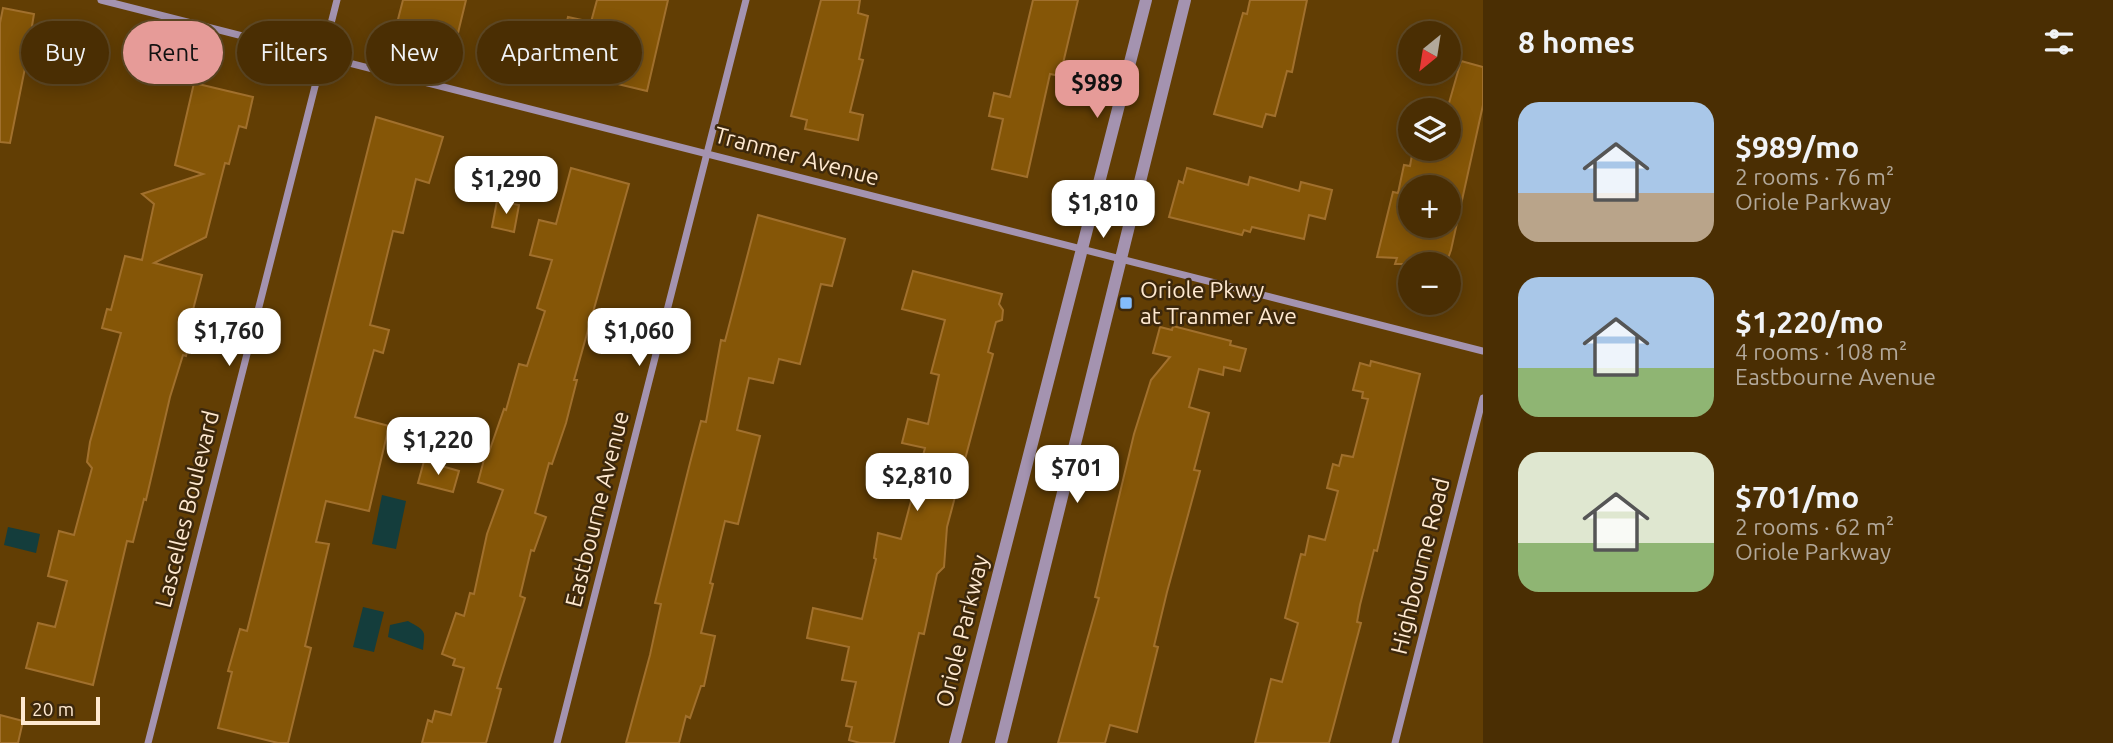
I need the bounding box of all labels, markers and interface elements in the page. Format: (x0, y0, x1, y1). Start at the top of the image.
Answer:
chip: Buy (21, 21, 109, 84)
chip: Rent (123, 21, 223, 84)
chip: Filters (237, 21, 352, 84)
chip: New (366, 21, 463, 84)
chip: Apartment (477, 21, 642, 84)
north arrow (1398, 21, 1461, 84)
map controls (1398, 21, 1461, 315)
icon: filters (2040, 23, 2078, 61)
text: 8 homes (1518, 25, 1635, 59)
pin: $989 (1056, 60, 1138, 120)
text: $989 (1071, 70, 1123, 95)
button: layers (1398, 98, 1461, 161)
street label: Tranmer Avenue (712, 121, 882, 190)
icon: home (1574, 130, 1658, 214)
text: $989/mo (1735, 130, 1859, 164)
pin: $1,290 (449, 156, 563, 216)
text: 2 rooms · 76 m² (1735, 164, 1894, 189)
text: $1,290 (471, 166, 541, 191)
button: + (1398, 175, 1461, 238)
pin: $1,810 (1046, 180, 1160, 240)
text: Oriole Parkway (1735, 189, 1891, 214)
text: $1,810 (1068, 190, 1138, 215)
button: − (1398, 252, 1461, 315)
place label: Oriole Pkwy at Tranmer Ave (1140, 277, 1297, 328)
marker: Oriole Pkwy at Tranmer Ave (1118, 295, 1134, 311)
icon: home (1574, 305, 1658, 389)
text: $1,220/mo (1735, 305, 1884, 339)
pin: $1,760 (172, 308, 286, 368)
pin: $1,060 (582, 308, 696, 368)
text: $1,760 (194, 318, 264, 343)
text: $1,060 (604, 318, 674, 343)
text: 4 rooms · 108 m² (1735, 339, 1907, 364)
text: Eastbourne Avenue (1735, 364, 1936, 389)
street label: Lascelles Boulevard (150, 408, 223, 610)
street label: Eastbourne Avenue (560, 408, 633, 609)
pin: $1,220 (381, 418, 495, 477)
text: $1,220 (403, 427, 473, 452)
pin: $701 (1036, 446, 1118, 505)
pin: $2,810 (860, 454, 974, 513)
text: $701 (1051, 455, 1103, 480)
text: $2,810 (882, 463, 952, 488)
street label: Highbourne Road (1386, 475, 1454, 657)
icon: home (1574, 480, 1658, 564)
text: $701/mo (1735, 480, 1859, 514)
text: 2 rooms · 62 m² (1735, 514, 1894, 539)
text: Oriole Parkway (1735, 539, 1891, 564)
street label: Oriole Parkway (931, 552, 993, 710)
scale bar (21, 694, 100, 726)
text: 20 m (32, 698, 74, 720)

